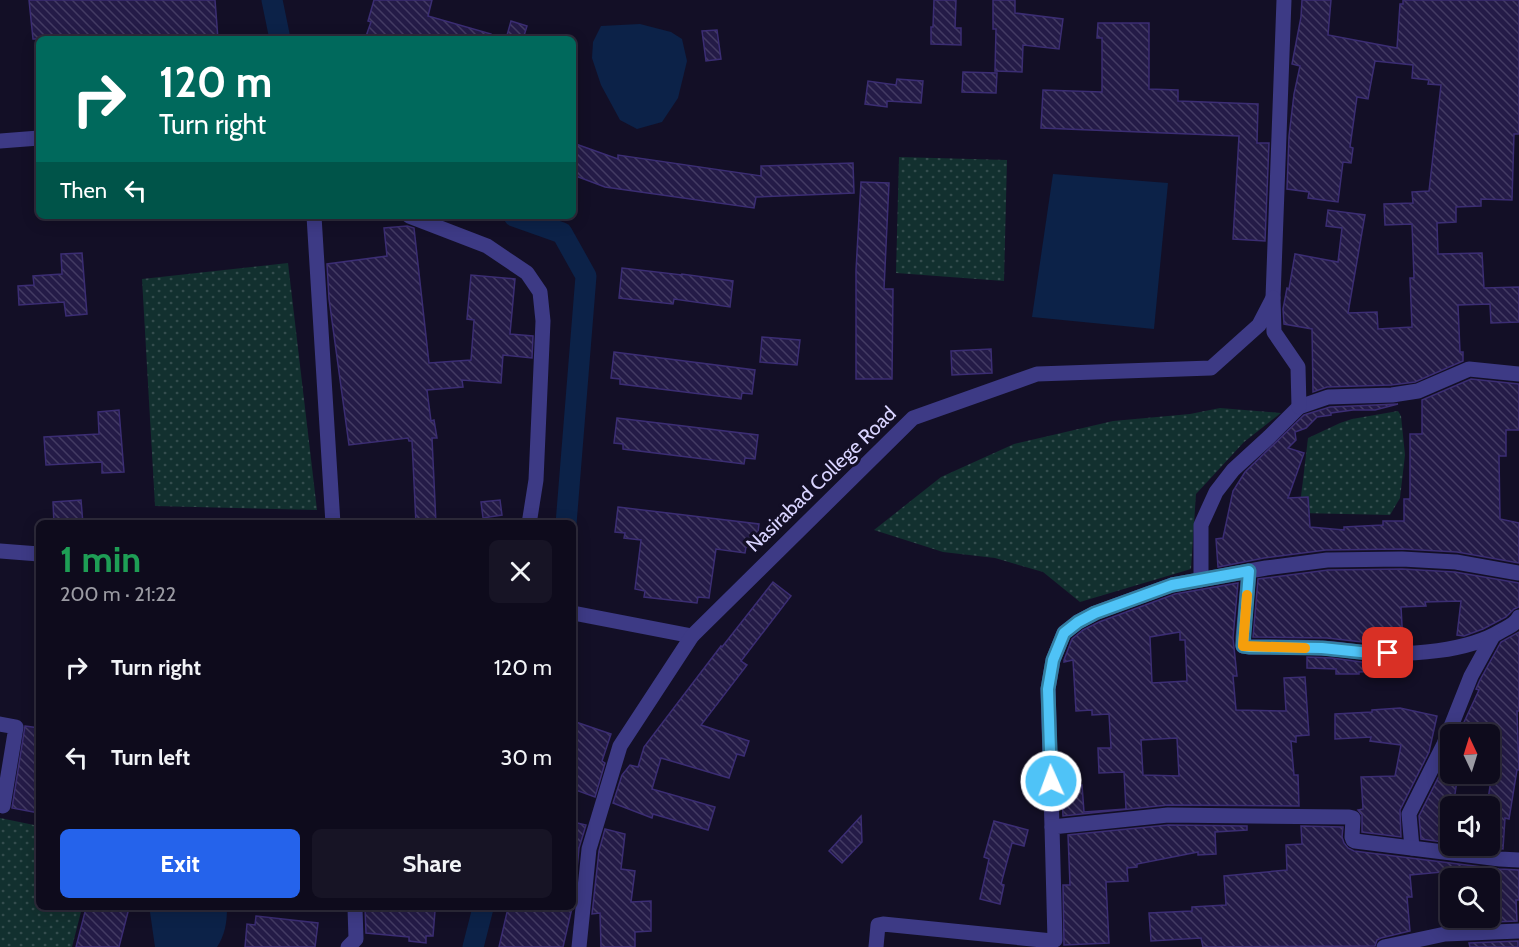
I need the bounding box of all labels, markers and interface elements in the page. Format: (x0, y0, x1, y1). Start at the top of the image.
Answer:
text: 120 m (159, 56, 272, 108)
icon: right (60, 60, 138, 138)
text: Turn right (159, 108, 266, 141)
icon: left (119, 174, 152, 207)
text: Then (60, 177, 107, 204)
street label: Nasirabad College Road (741, 401, 901, 557)
text: 1 min (60, 537, 141, 581)
button: close (489, 540, 552, 603)
text: 200 m · 21:22 (60, 582, 176, 606)
pin (1362, 627, 1413, 678)
icon: arrive (1371, 636, 1404, 669)
icon: right (60, 651, 93, 684)
text: Turn right (111, 654, 201, 681)
text: 120 m (494, 654, 552, 681)
north arrow (1440, 724, 1500, 784)
map controls (1440, 724, 1500, 928)
icon: left (60, 741, 93, 774)
text: Turn left (111, 744, 190, 771)
text: 30 m (500, 744, 552, 771)
position arrow (1019, 749, 1083, 813)
button: sound (1440, 796, 1500, 856)
button: Exit (60, 829, 300, 898)
button: Share (312, 829, 552, 898)
button: search (1440, 868, 1500, 928)

